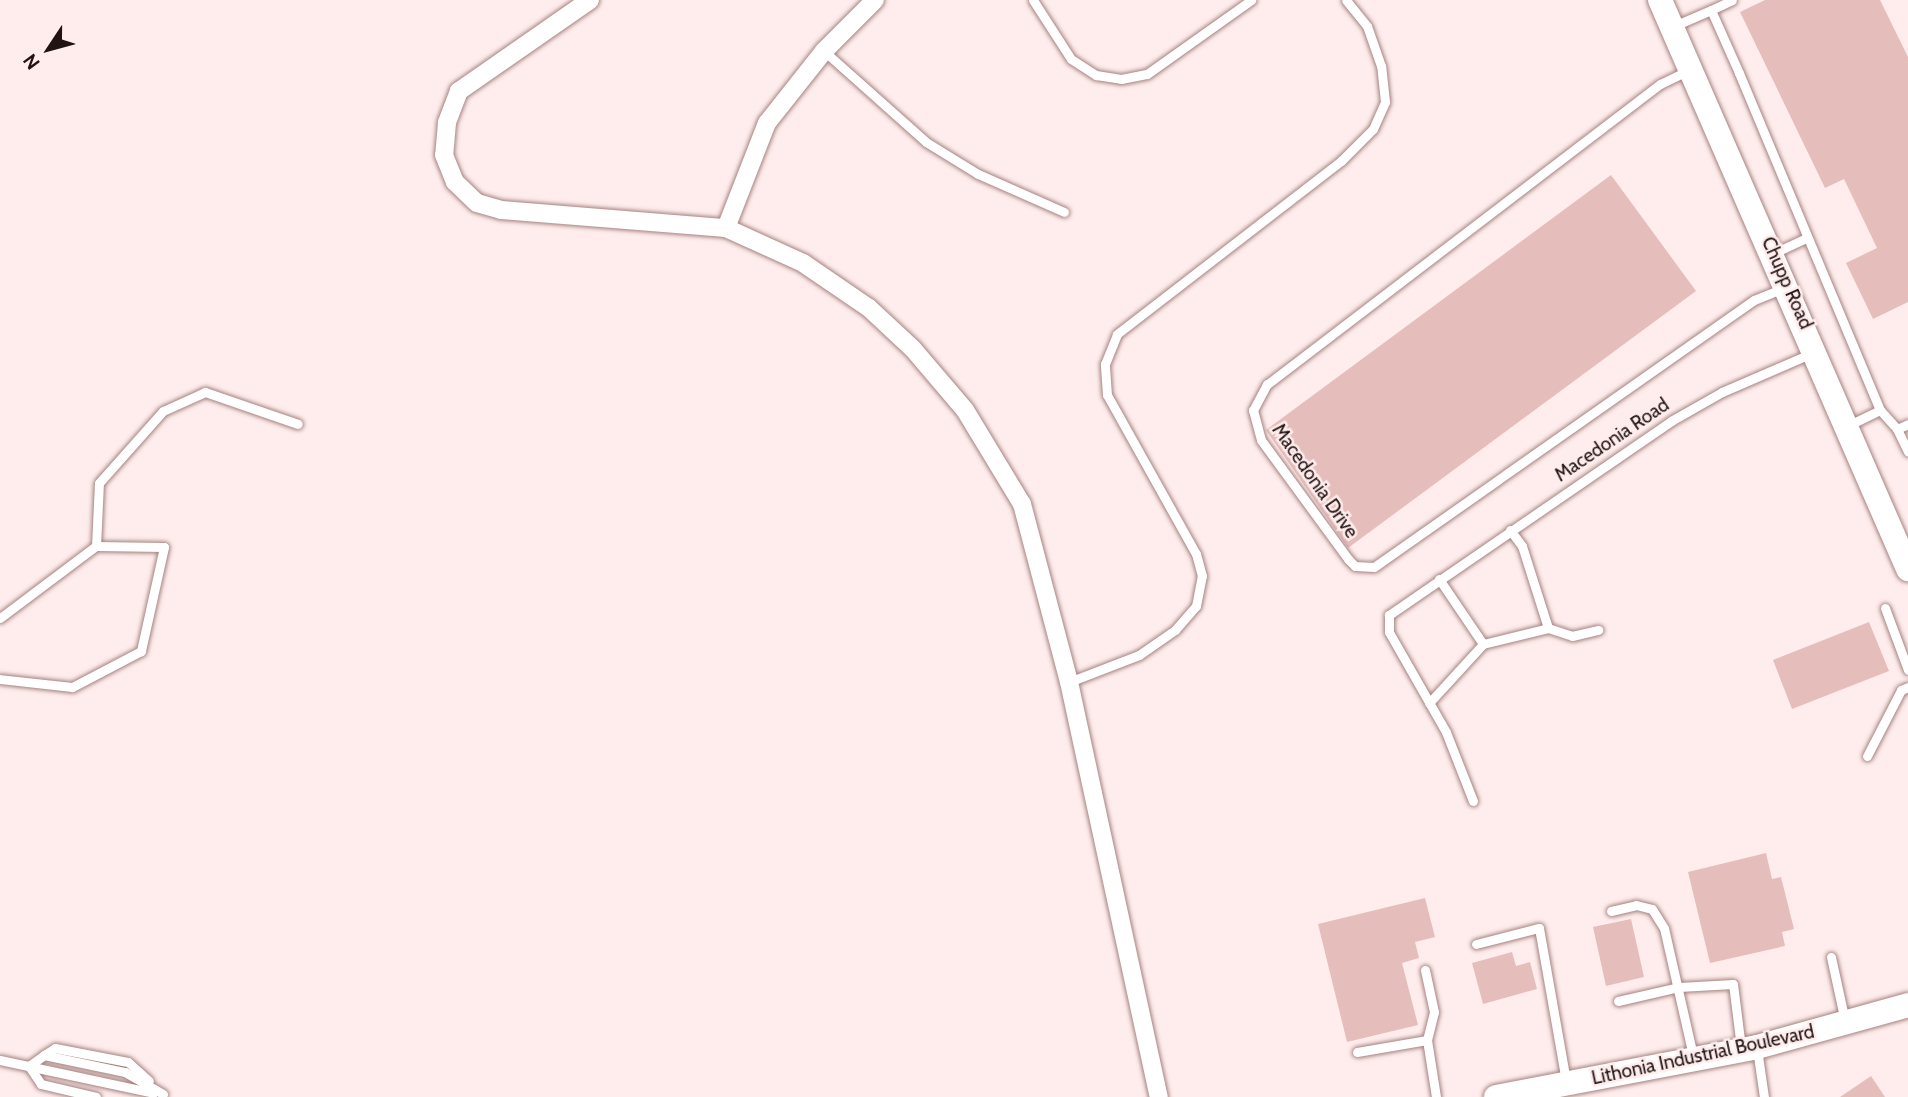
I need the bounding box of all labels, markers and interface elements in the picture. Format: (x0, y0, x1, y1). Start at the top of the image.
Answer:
north arrow (14, 14, 84, 84)
text: N (18, 49, 45, 74)
street label: Chupp Road (1757, 233, 1817, 333)
street label: Macedonia Road (1551, 393, 1673, 487)
street label: Macedonia Drive (1267, 419, 1363, 543)
street label: Lithonia Industrial Boulevard (1590, 1020, 1816, 1090)

